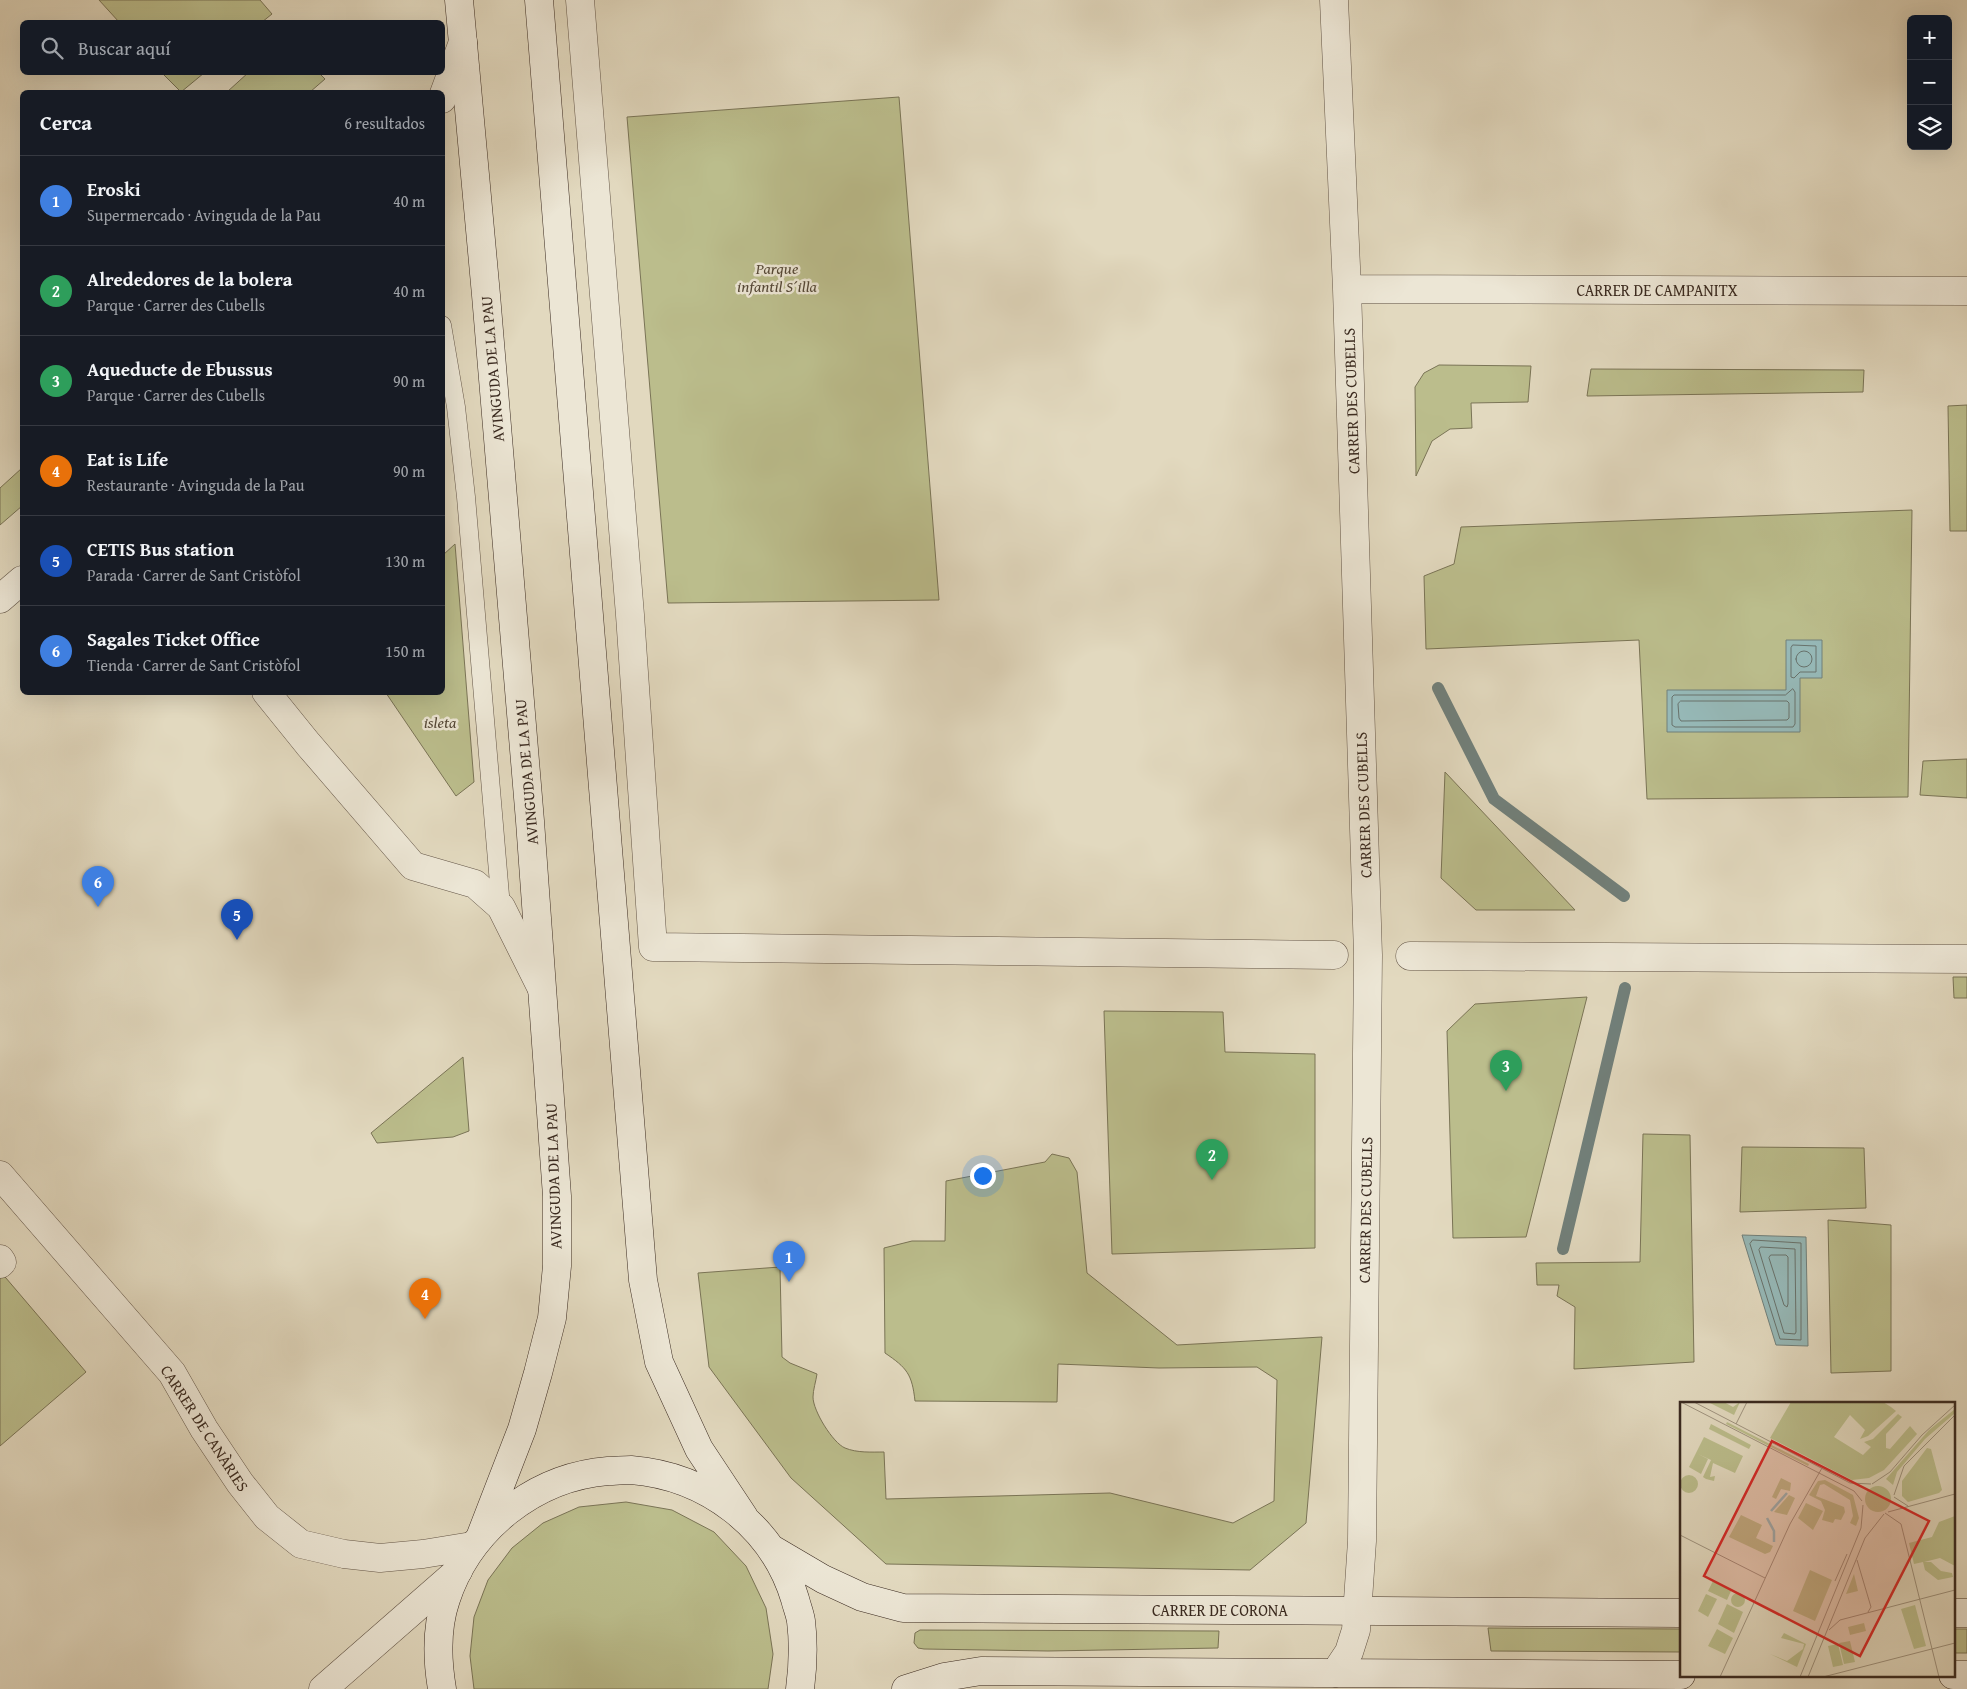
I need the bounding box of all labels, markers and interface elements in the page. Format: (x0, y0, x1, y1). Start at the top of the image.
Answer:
map controls (1907, 15, 1952, 150)
button: + (1907, 15, 1952, 60)
search box (20, 20, 445, 75)
icon: search (38, 34, 66, 62)
text: Buscar aquí (78, 34, 171, 62)
button: − (1907, 60, 1952, 105)
button: layers (1907, 105, 1952, 150)
text: Cerca (40, 107, 92, 138)
text: 6 resultados (344, 111, 425, 135)
text: Eroski (87, 175, 141, 203)
text: 1 (52, 189, 60, 213)
text: 40 m (393, 189, 425, 213)
text: Supermercado · Avinguda de la Pau (87, 203, 321, 227)
park label: Parque infantil S´illa (737, 256, 818, 298)
text: Alrededores de la bolera (87, 265, 292, 293)
street label: CARRER DE CAMPANITX (1576, 278, 1738, 302)
text: 2 (52, 279, 60, 303)
text: 40 m (393, 279, 425, 303)
text: Parque · Carrer des Cubells (87, 293, 265, 317)
street label: AVINGUDA DE LA PAU (474, 295, 510, 443)
street label: CARRER DES CUBELLS (1336, 327, 1366, 474)
text: Aqueducte de Ebussus (87, 355, 273, 383)
text: 3 (52, 369, 60, 393)
text: 90 m (393, 369, 425, 393)
text: Parque · Carrer des Cubells (87, 383, 265, 407)
text: Eat is Life (87, 445, 168, 473)
text: 4 (52, 459, 60, 483)
text: 90 m (393, 459, 425, 483)
text: Restaurante · Avinguda de la Pau (87, 473, 304, 497)
text: CETIS Bus station (87, 535, 234, 563)
text: 5 (52, 549, 60, 573)
text: 130 m (385, 549, 425, 573)
text: Parada · Carrer de Sant Cristòfol (87, 563, 301, 587)
text: Sagales Ticket Office (87, 625, 260, 653)
text: 6 (52, 639, 60, 663)
text: 150 m (385, 639, 425, 663)
text: Tienda · Carrer de Sant Cristòfol (87, 653, 300, 677)
street label: AVINGUDA DE LA PAU (508, 698, 544, 846)
park label: isleta (424, 710, 457, 734)
street label: CARRER DES CUBELLS (1348, 731, 1378, 878)
pin: 6 (82, 866, 114, 907)
pin: 5 (221, 899, 253, 940)
pin: 3 (1490, 1050, 1522, 1091)
street label: AVINGUDA DE LA PAU (538, 1102, 568, 1250)
street label: CARRER DES CUBELLS (1352, 1137, 1378, 1283)
pin: 2 (1196, 1139, 1228, 1180)
your location (970, 1163, 996, 1189)
pin: 1 (773, 1241, 805, 1282)
pin: 4 (409, 1278, 441, 1319)
street label: CARRER DE CANÀRIES (155, 1360, 255, 1496)
inset map (1680, 1402, 1954, 1676)
street label: CARRER DE CORONA (1152, 1598, 1288, 1622)

